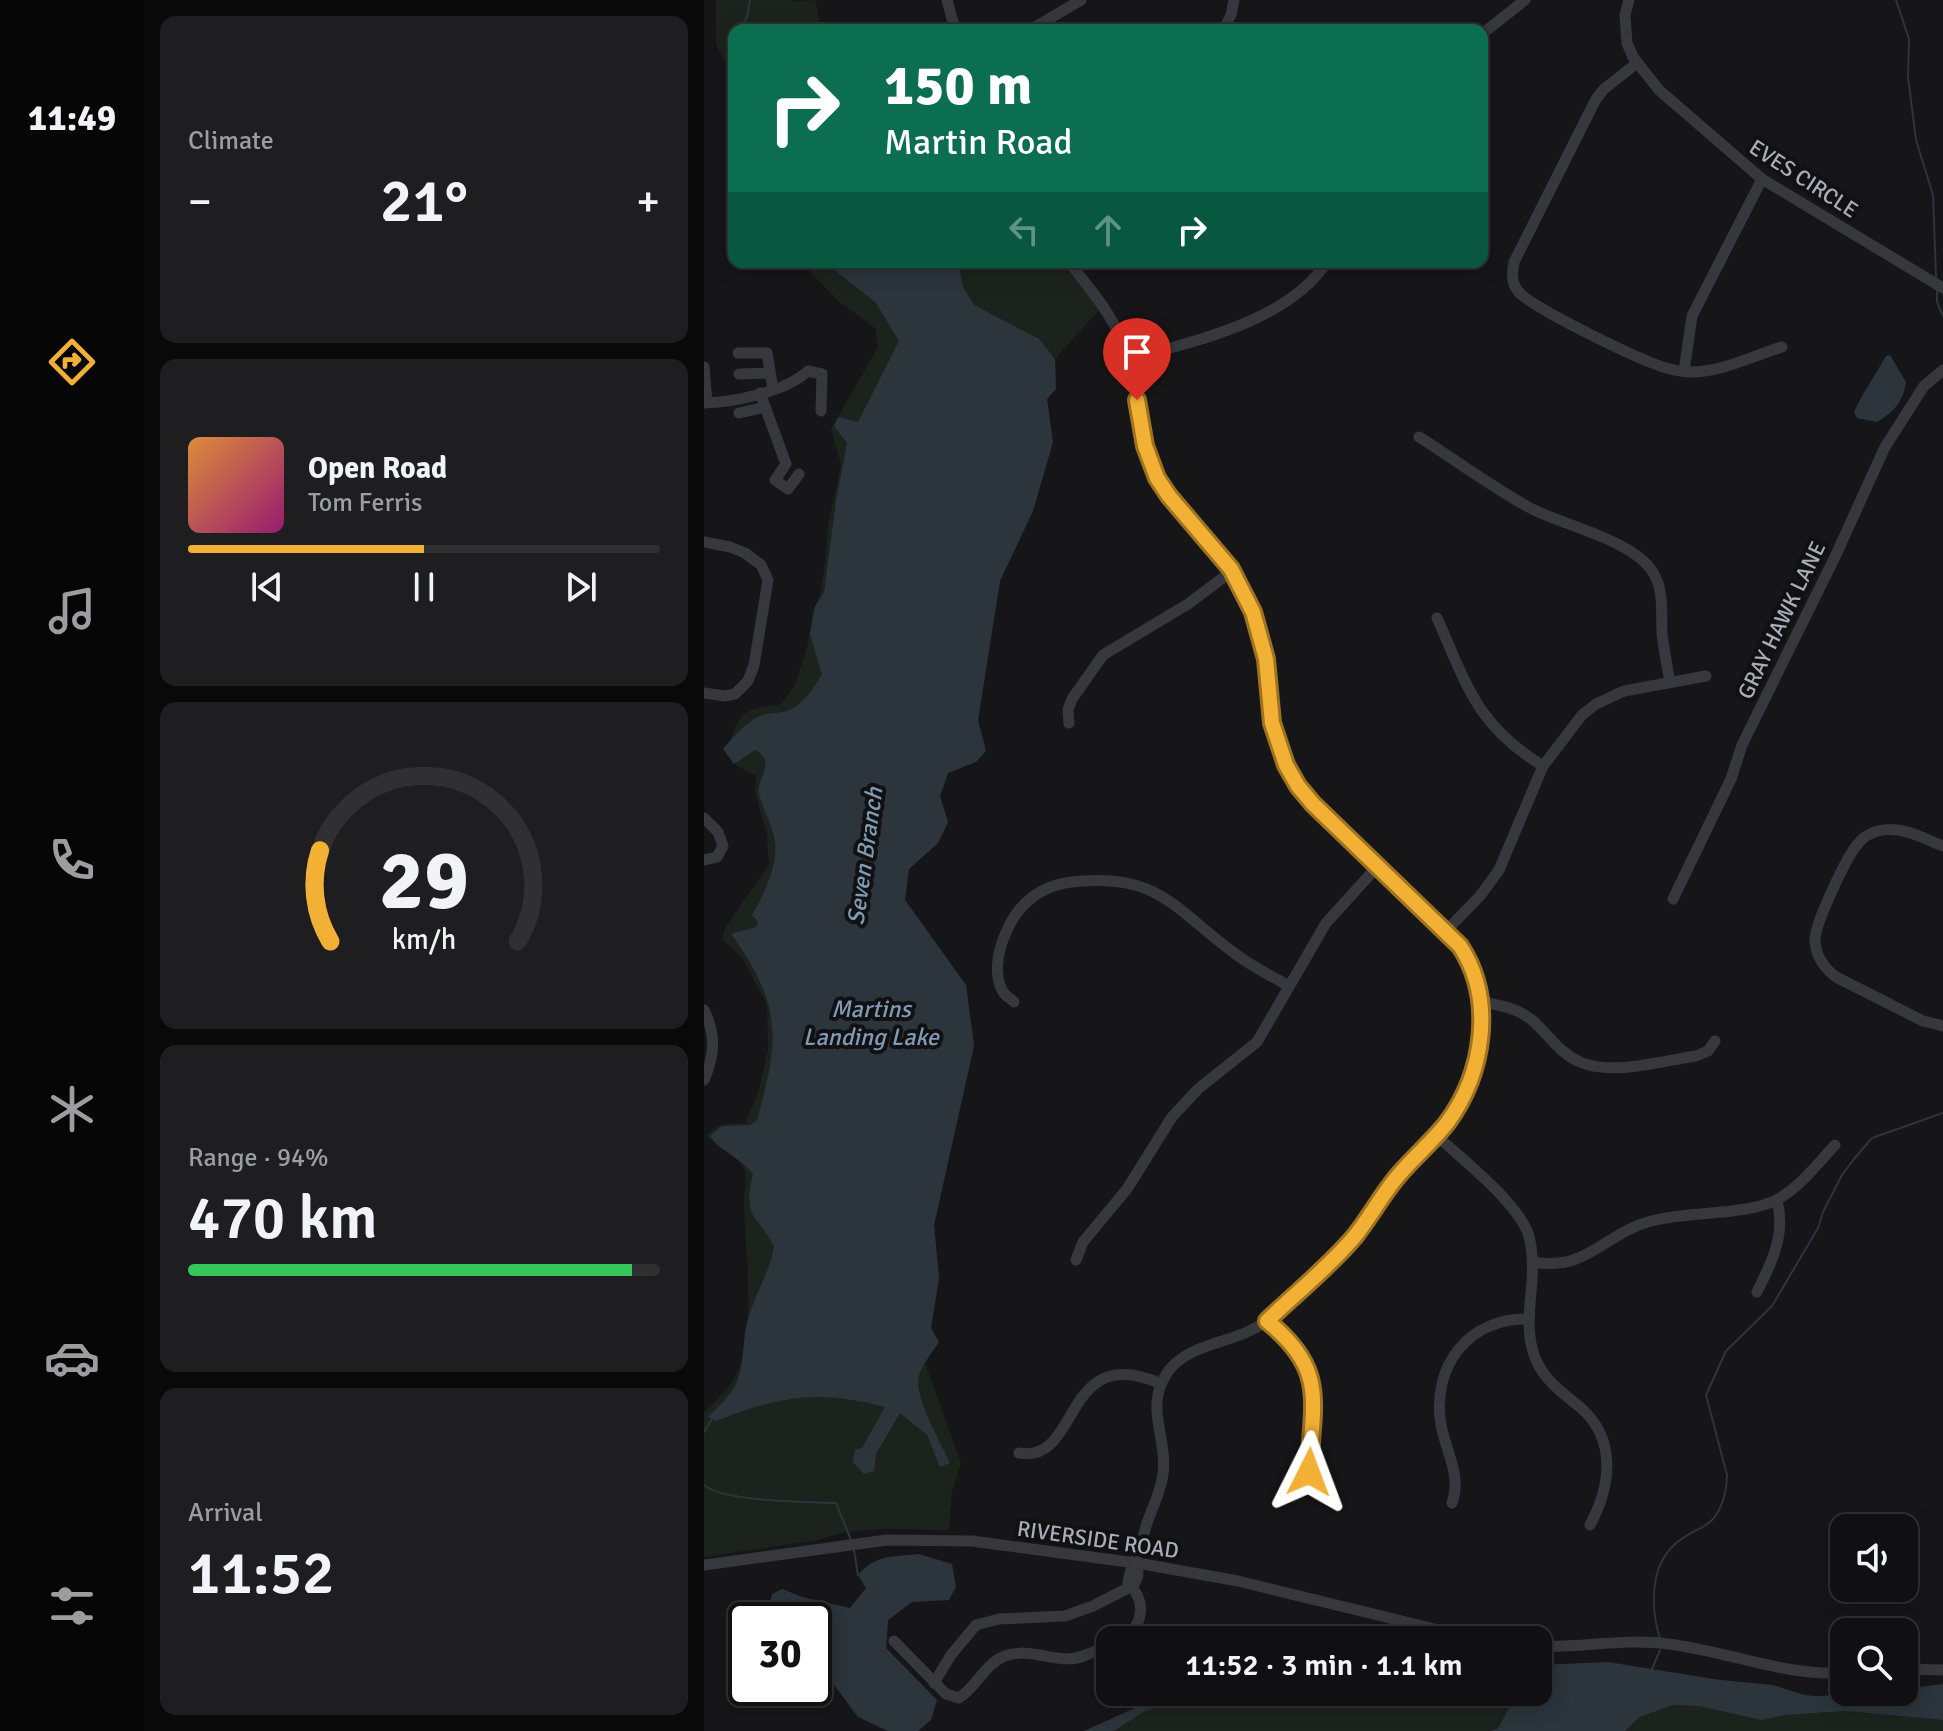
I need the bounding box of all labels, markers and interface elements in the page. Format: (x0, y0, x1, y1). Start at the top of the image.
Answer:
text: 150 m (884, 51, 1032, 120)
icon: right (752, 56, 856, 160)
text: 11:49 (28, 96, 116, 141)
text: Martin Road (884, 120, 1073, 165)
text: Climate (188, 125, 274, 157)
street label: EVES CIRCLE (1744, 133, 1863, 224)
text: 21° (380, 165, 468, 239)
text: − (188, 175, 212, 229)
text: + (636, 175, 660, 229)
icon: left (1002, 208, 1046, 252)
icon: ahead (1086, 208, 1130, 252)
icon: right (1170, 208, 1214, 252)
pin (1103, 318, 1171, 400)
icon: arrive (1115, 330, 1159, 374)
icon: directions (44, 334, 100, 390)
text: Open Road (308, 450, 447, 487)
text: Tom Ferris (308, 487, 422, 519)
street label: GRAY HAWK LANE (1732, 537, 1831, 703)
icon: previous (245, 565, 289, 609)
icon: pause (402, 565, 446, 609)
icon: next (559, 565, 603, 609)
icon: music (44, 583, 100, 639)
water label: Seven Branch (841, 784, 890, 927)
text: 29 (379, 829, 469, 931)
icon: phone (44, 832, 100, 888)
text: km/h (392, 922, 456, 957)
water label: Martins Landing Lake (803, 994, 940, 1052)
icon: climate (44, 1081, 100, 1137)
text: Range · 94% (188, 1142, 329, 1174)
text: 470 km (188, 1182, 377, 1256)
icon: car (44, 1330, 100, 1386)
position arrow (1267, 1430, 1351, 1514)
text: Arrival (188, 1497, 263, 1529)
map controls (1830, 1514, 1918, 1706)
button: sound (1830, 1514, 1918, 1602)
street label: RIVERSIDE ROAD (1015, 1515, 1181, 1564)
text: 11:52 (188, 1537, 335, 1611)
icon: filters (44, 1578, 100, 1634)
speed limit sign: 30 (728, 1602, 832, 1706)
button: search (1830, 1618, 1918, 1706)
text: 11:52 · 3 min · 1.1 km (1185, 1647, 1463, 1684)

